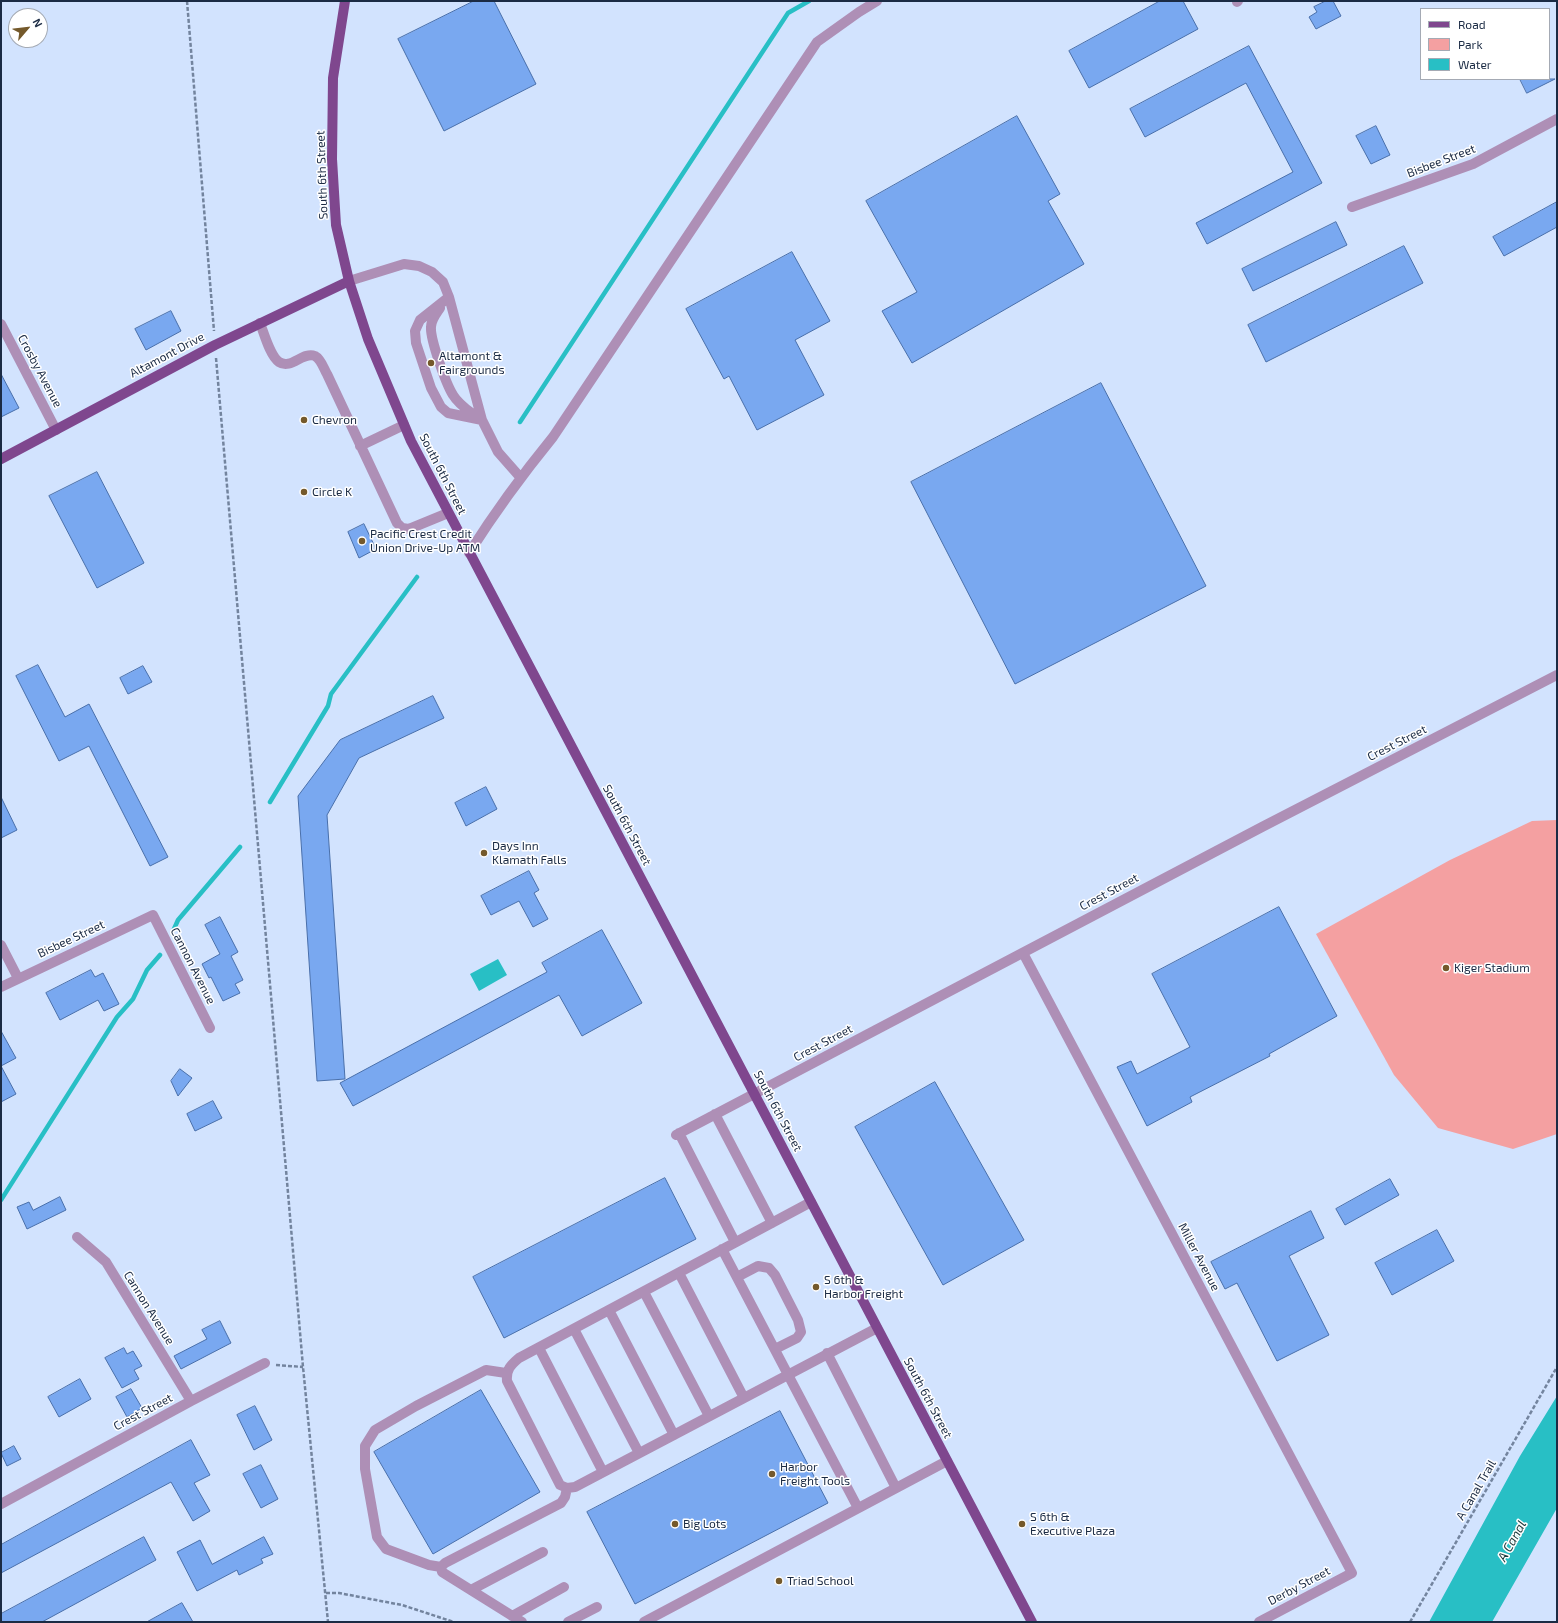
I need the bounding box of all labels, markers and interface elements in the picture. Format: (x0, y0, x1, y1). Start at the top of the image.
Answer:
north arrow (8, 8, 48, 48)
legend (1420, 8, 1550, 80)
text: N (31, 16, 46, 29)
text: Road (1458, 17, 1486, 31)
text: Park (1458, 37, 1483, 51)
text: Water (1458, 57, 1492, 71)
street label: South 6th Street (313, 130, 331, 220)
street label: Bisbee Street (1405, 141, 1477, 181)
street label: Altamont Drive (127, 329, 207, 381)
street label: Crosby Avenue (15, 332, 65, 410)
place label: Altamont & Fairgrounds (439, 349, 504, 377)
marker: Altamont & Fairgrounds (426, 358, 436, 368)
place label: Chevron (312, 413, 357, 427)
marker: Chevron (299, 415, 309, 425)
street label: South 6th Street (416, 431, 470, 517)
place label: Circle K (312, 485, 352, 499)
marker: Circle K (299, 487, 309, 497)
place label: Pacific Crest Credit Union Drive-Up ATM (370, 527, 480, 555)
marker: Pacific Crest Credit Union Drive-Up ATM (357, 536, 367, 546)
street label: Crest Street (1365, 722, 1429, 764)
street label: South 6th Street (600, 782, 654, 868)
place label: Days Inn Klamath Falls (492, 839, 567, 867)
marker: Days Inn Klamath Falls (479, 848, 489, 858)
street label: Crest Street (1077, 870, 1141, 914)
street label: Bisbee Street (35, 917, 107, 961)
street label: Cannon Avenue (168, 925, 218, 1007)
place label: Kiger Stadium (1454, 961, 1530, 975)
marker: Kiger Stadium (1441, 963, 1451, 973)
street label: Crest Street (791, 1021, 855, 1065)
street label: South 6th Street (751, 1068, 805, 1154)
street label: Miller Avenue (1175, 1221, 1223, 1293)
street label: Cannon Avenue (121, 1269, 177, 1347)
place label: S 6th & Harbor Freight (824, 1273, 903, 1301)
marker: S 6th & Harbor Freight (811, 1282, 821, 1292)
street label: South 6th Street (901, 1355, 955, 1441)
street label: Crest Street (111, 1390, 175, 1434)
street label: A Canal Trail (1453, 1457, 1499, 1523)
place label: Harbor Freight Tools (780, 1460, 850, 1488)
marker: Harbor Freight Tools (767, 1469, 777, 1479)
place label: S 6th & Executive Plaza (1030, 1510, 1115, 1538)
place label: Big Lots (683, 1517, 726, 1531)
water label: A Canal (1494, 1518, 1530, 1564)
marker: Big Lots (670, 1519, 680, 1529)
marker: S 6th & Executive Plaza (1017, 1519, 1027, 1529)
street label: Derby Street (1265, 1564, 1333, 1608)
place label: Triad School (787, 1574, 854, 1588)
marker: Triad School (774, 1576, 784, 1586)

